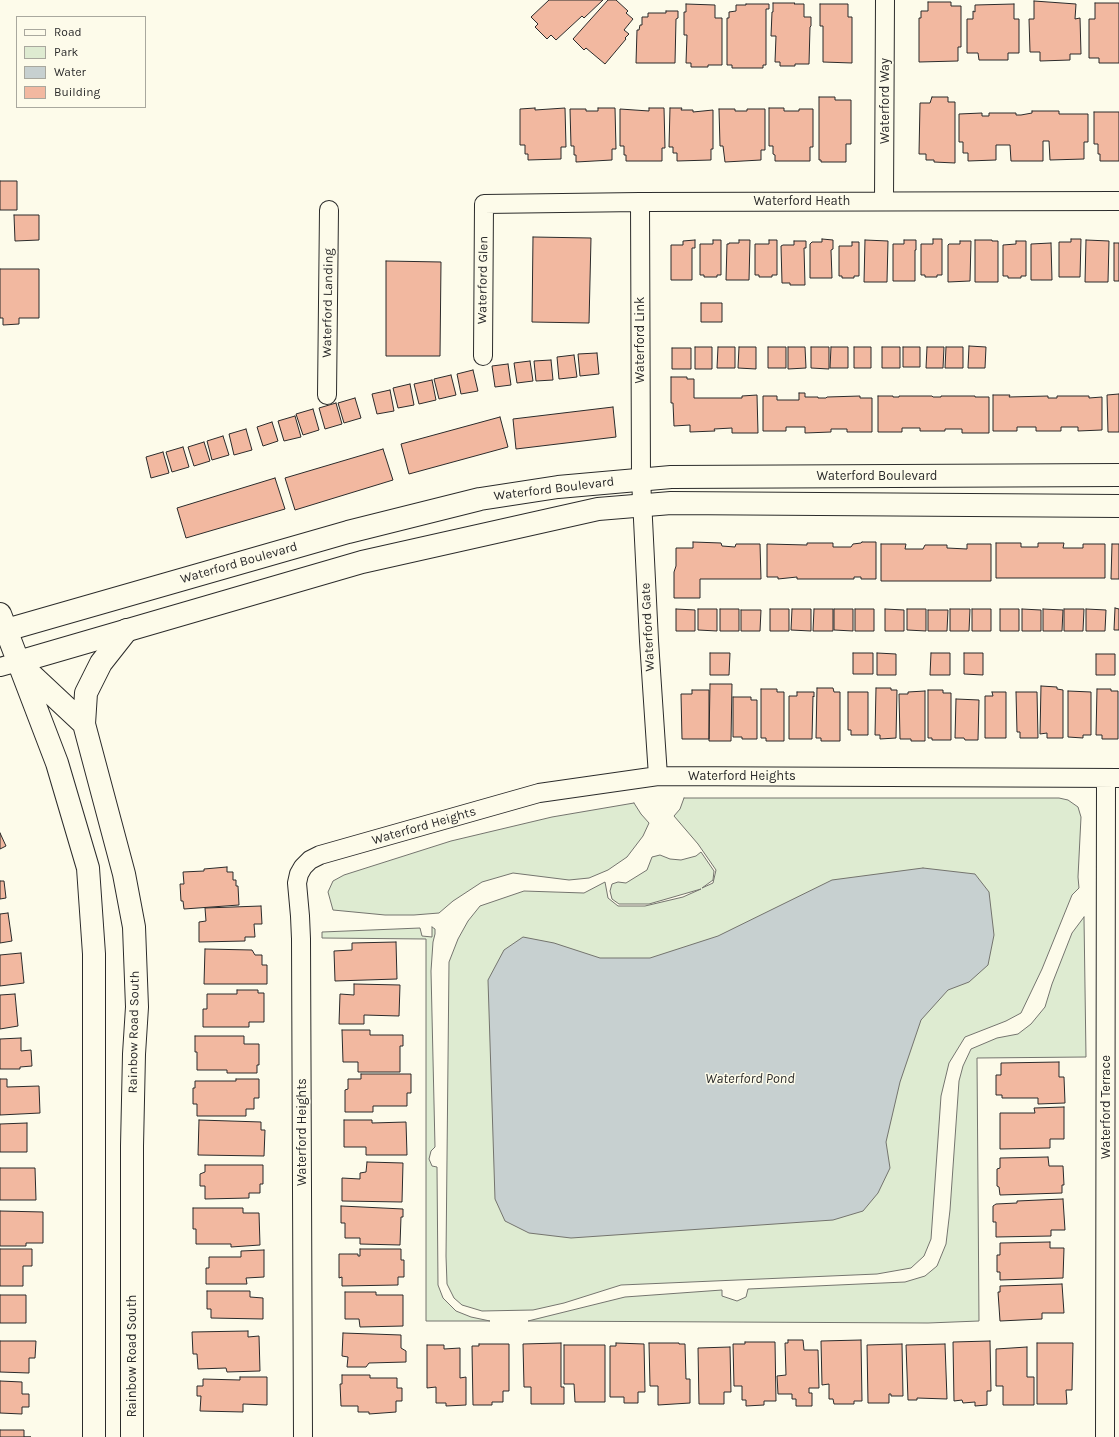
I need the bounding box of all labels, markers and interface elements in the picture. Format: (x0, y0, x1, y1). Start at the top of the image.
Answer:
legend (16, 16, 146, 108)
text: Road (54, 25, 82, 39)
text: Park (54, 45, 78, 59)
street label: Waterford Way (877, 58, 893, 144)
text: Water (54, 65, 86, 79)
text: Building (54, 85, 100, 99)
street label: Waterford Heath (754, 193, 850, 209)
street label: Waterford Glen (474, 236, 492, 324)
street label: Waterford Landing (319, 248, 337, 358)
street label: Waterford Link (632, 297, 648, 383)
street label: Waterford Boulevard (816, 468, 938, 484)
street label: Waterford Boulevard (493, 474, 615, 504)
street label: Waterford Boulevard (179, 539, 299, 587)
street label: Waterford Gate (638, 582, 658, 672)
street label: Waterford Heights (688, 768, 796, 784)
street label: Waterford Heights (370, 804, 478, 848)
street label: Rainbow Road South (125, 971, 143, 1093)
street label: Waterford Terrace (1098, 1055, 1114, 1159)
water label: Waterford Pond (705, 1071, 795, 1087)
street label: Waterford Heights (294, 1078, 310, 1186)
street label: Rainbow Road South (124, 1295, 140, 1417)

